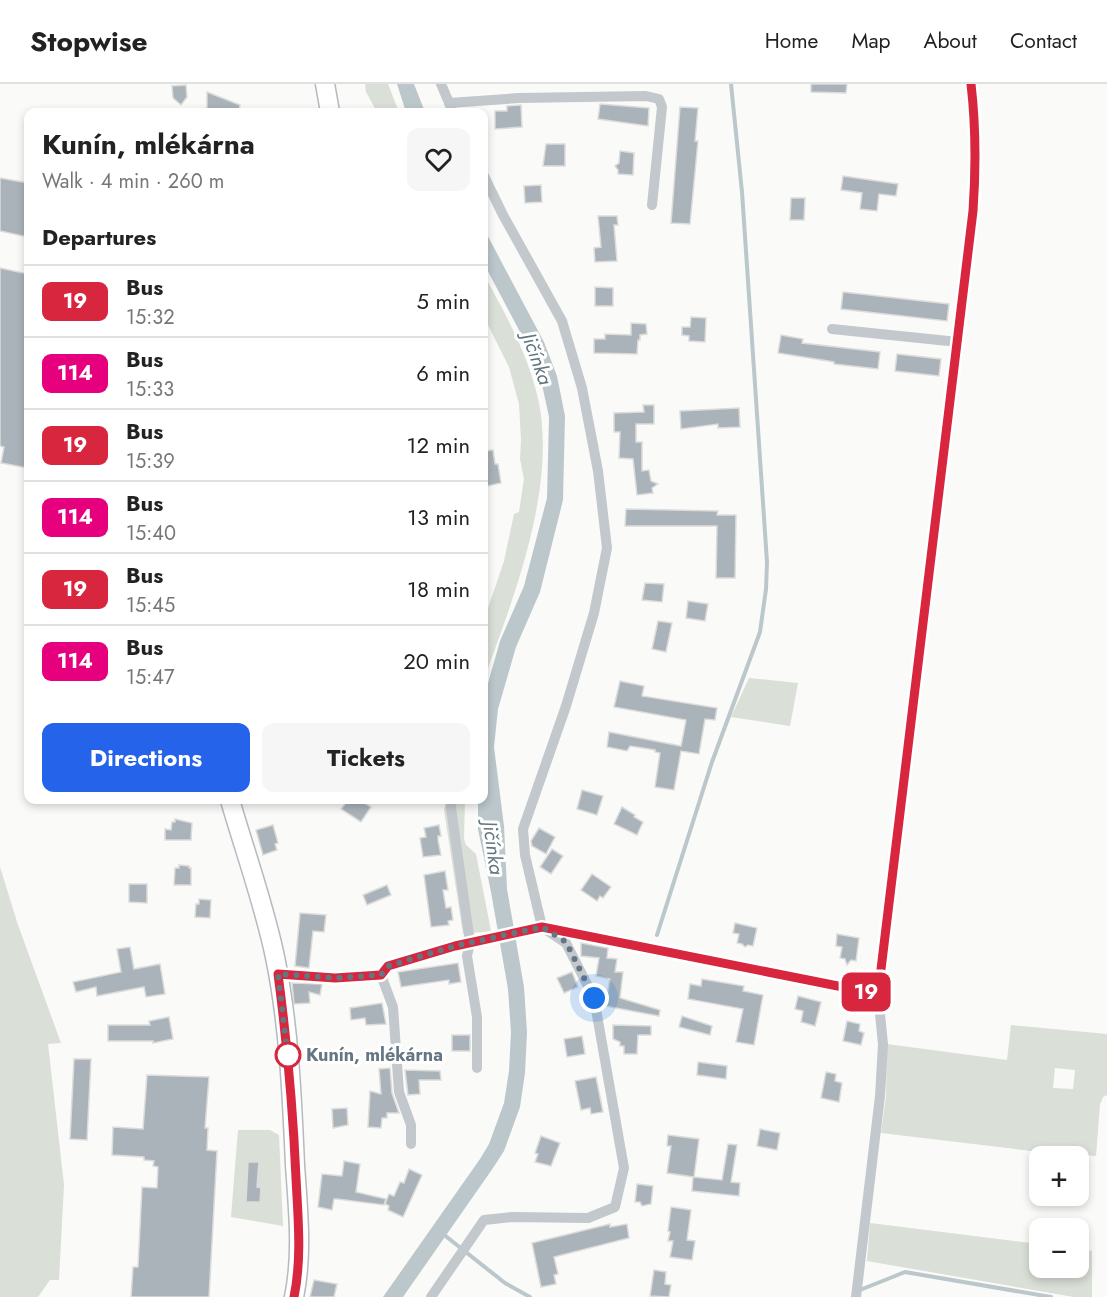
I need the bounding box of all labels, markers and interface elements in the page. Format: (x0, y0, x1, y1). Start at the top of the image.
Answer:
text: Stopwise (30, 21, 148, 62)
text: Home (765, 26, 818, 56)
text: Map (851, 26, 891, 56)
text: About (924, 26, 977, 56)
text: Contact (1010, 26, 1077, 56)
text: Kunín, mlékárna (42, 124, 255, 165)
button: heart (407, 128, 470, 191)
text: Walk · 4 min · 260 m (42, 167, 224, 196)
text: Departures (42, 221, 156, 253)
text: Bus (126, 271, 163, 303)
text: 5 min (417, 285, 470, 317)
text: 19 (63, 286, 87, 316)
text: 15:32 (126, 303, 175, 332)
water label: Jičínka (513, 325, 560, 389)
text: Bus (126, 343, 163, 375)
text: 6 min (416, 357, 470, 389)
text: 114 (57, 358, 93, 388)
text: 15:33 (126, 375, 174, 404)
text: Bus (126, 415, 163, 447)
text: 12 min (407, 429, 470, 461)
text: 19 (63, 430, 87, 460)
text: 15:39 (126, 447, 175, 476)
text: Bus (126, 487, 163, 519)
text: 13 min (407, 501, 470, 533)
text: 114 (57, 502, 93, 532)
text: 15:40 (126, 519, 176, 548)
text: Bus (126, 559, 163, 591)
text: 18 min (407, 573, 470, 605)
text: 19 (63, 574, 87, 604)
text: 15:45 (126, 591, 175, 620)
text: Bus (126, 631, 163, 663)
text: 20 min (403, 645, 470, 677)
text: 114 (57, 646, 93, 676)
text: 15:47 (126, 663, 174, 692)
button: Directions (42, 723, 250, 792)
button: Tickets (262, 723, 470, 792)
water label: Jičínka (474, 815, 511, 877)
line badge: 19 (839, 972, 893, 1012)
text: 19 (854, 977, 878, 1007)
your location (579, 983, 609, 1013)
marker: Kunín, mlékárna (275, 1042, 301, 1068)
place label: Kunín, mlékárna (306, 1042, 443, 1068)
map controls (1029, 1146, 1089, 1278)
button: + (1029, 1146, 1089, 1206)
button: − (1029, 1218, 1089, 1278)

